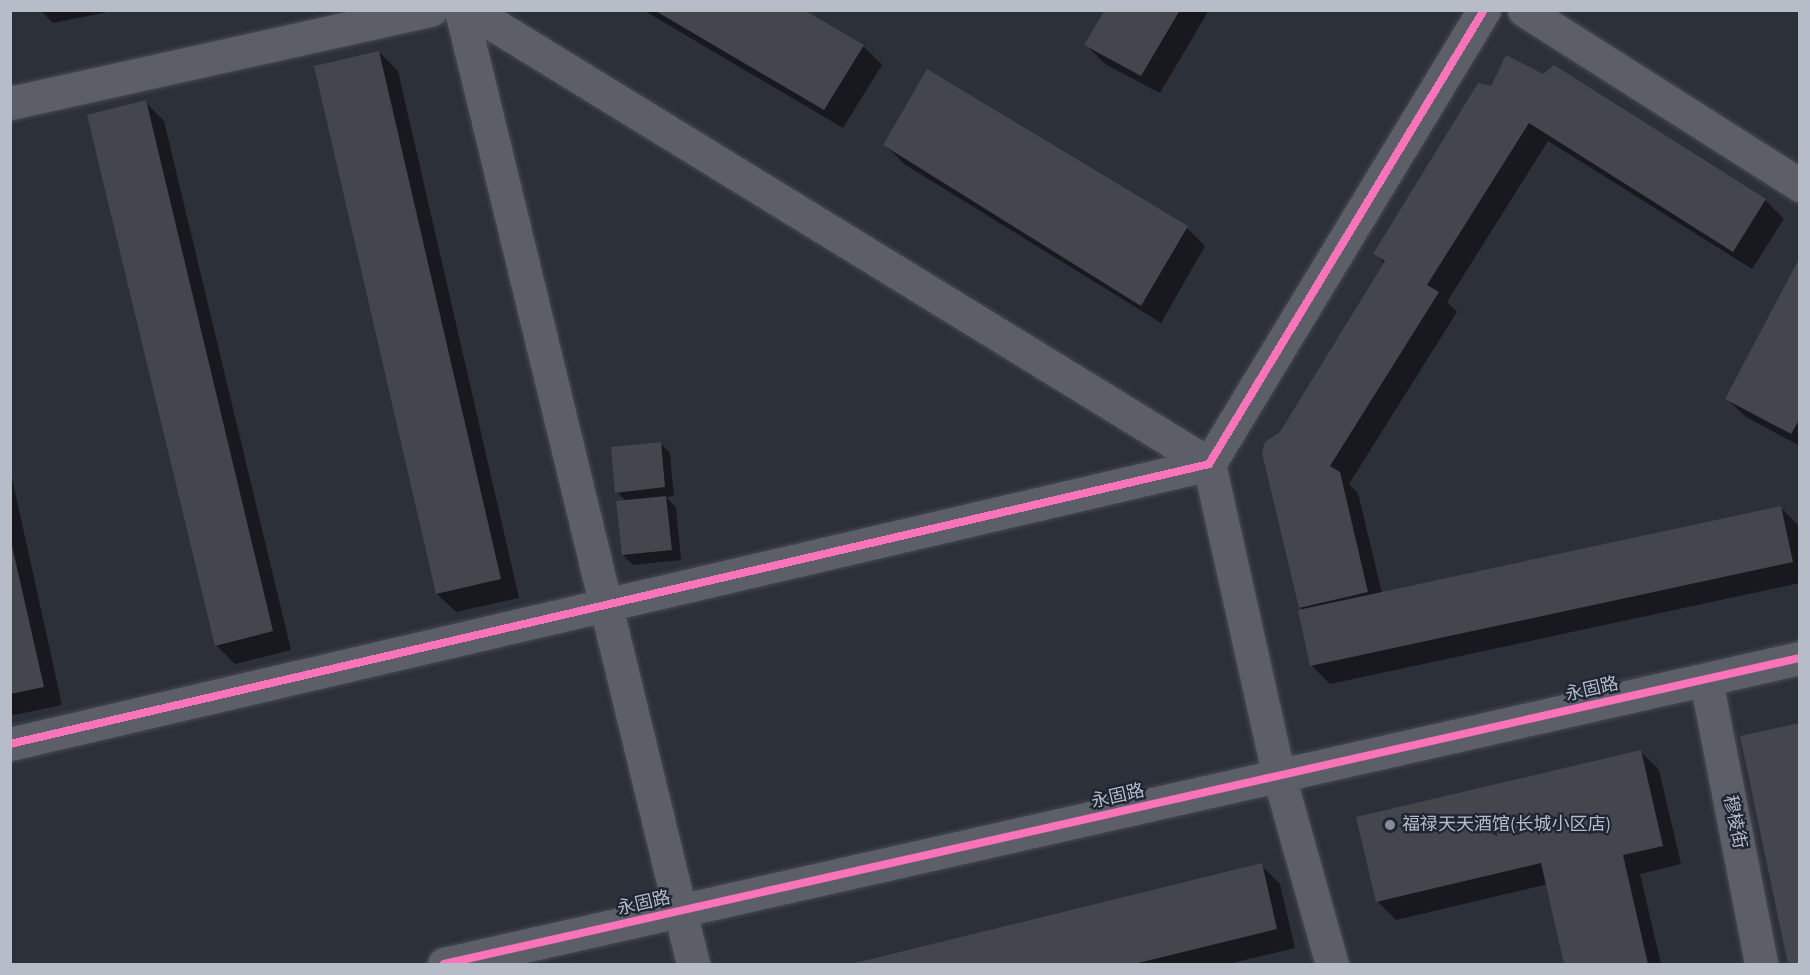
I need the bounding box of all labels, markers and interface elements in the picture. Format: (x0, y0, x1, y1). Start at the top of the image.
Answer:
street label: 永固路 (1563, 673, 1621, 707)
street label: 永固路 (1089, 780, 1147, 814)
street label: 穆棱街 (1718, 793, 1750, 851)
place label: 福禄天天酒馆(长城小区店) (1402, 814, 1611, 836)
marker: 福禄天天酒馆(长城小区店) (1383, 818, 1397, 832)
street label: 永固路 (615, 887, 673, 921)

